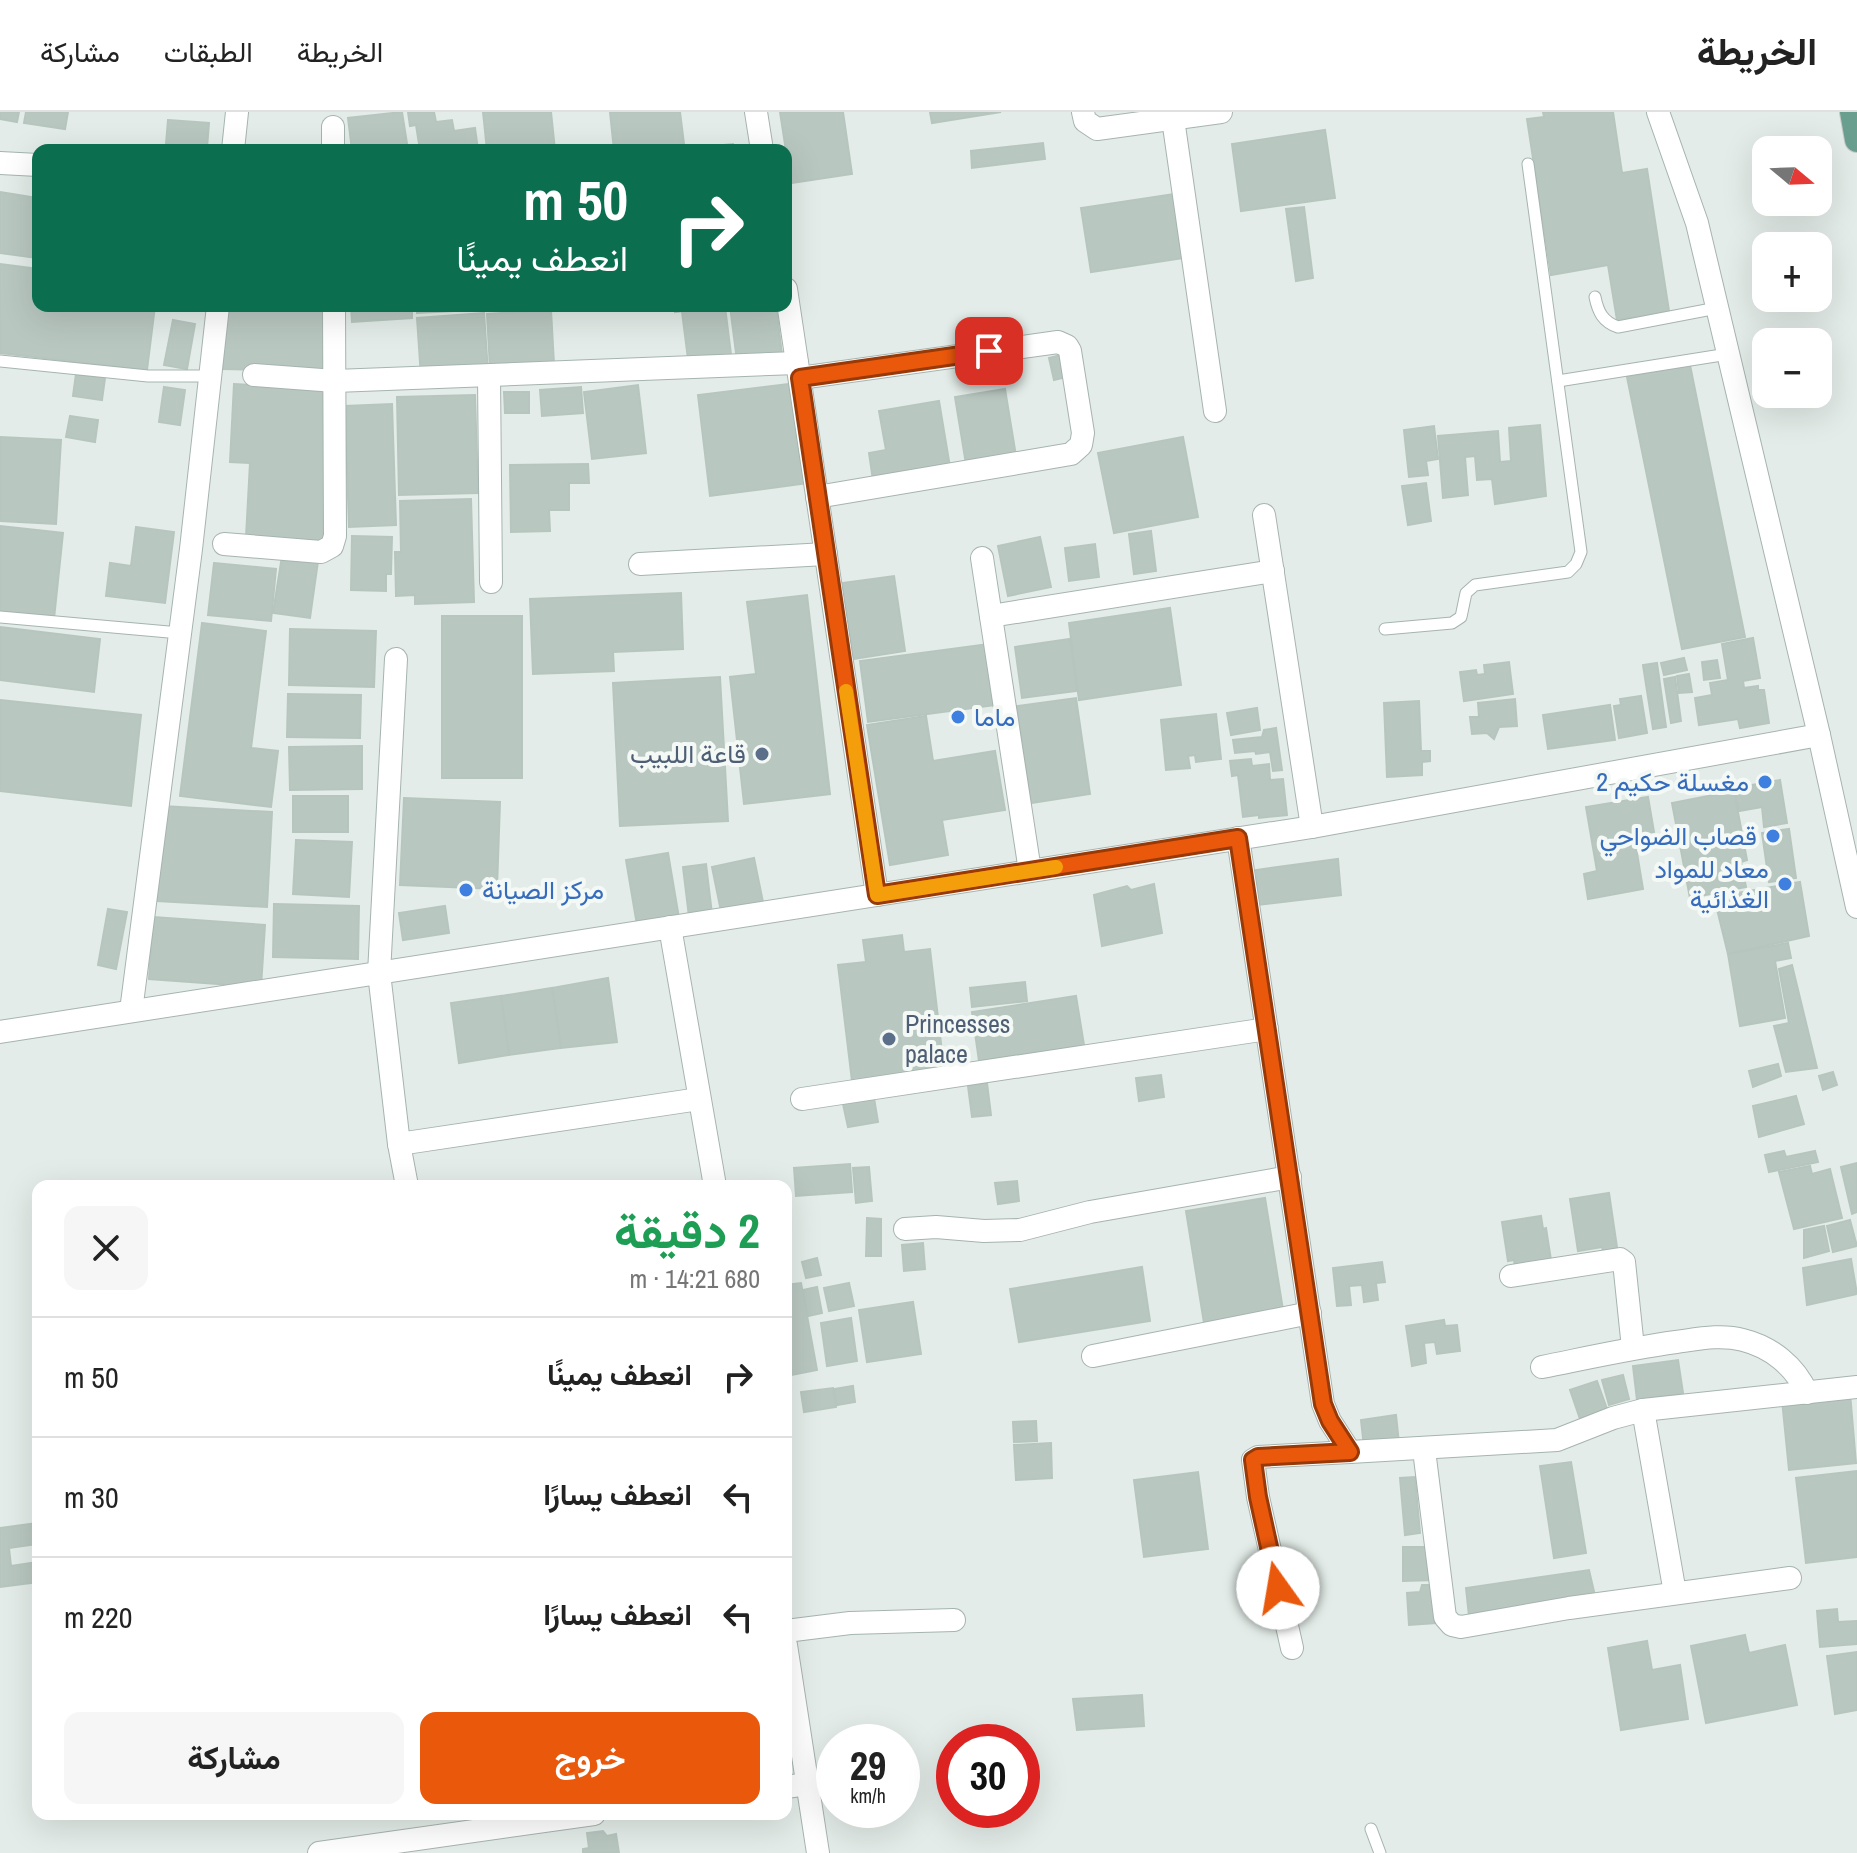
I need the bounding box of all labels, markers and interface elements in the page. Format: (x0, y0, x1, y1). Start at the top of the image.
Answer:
text: الخريطة (1697, 26, 1817, 77)
text: مشاركة (40, 33, 120, 71)
text: الطبقات (164, 33, 253, 71)
text: الخريطة (297, 33, 383, 71)
north arrow (1752, 136, 1832, 216)
map controls (1752, 136, 1832, 408)
text: 50 m (523, 162, 628, 237)
icon: right (656, 176, 760, 280)
button: + (1752, 232, 1832, 312)
text: انعطف يمينًا (456, 234, 628, 282)
pin (955, 317, 1023, 385)
button: − (1752, 328, 1832, 408)
icon: arrive (967, 329, 1011, 373)
place label: ماما (974, 699, 1015, 734)
marker: ماما (949, 708, 967, 726)
place label: قاعة اللبيب (630, 736, 746, 771)
marker: قاعة اللبيب (753, 745, 771, 763)
place label: مغسلة حكيم 2 (1596, 764, 1749, 799)
marker: مغسلة حكيم 2 (1756, 773, 1774, 791)
place label: قصاب الضواحي (1600, 818, 1757, 857)
marker: قصاب الضواحي (1764, 827, 1782, 845)
place label: معاد للمواد الغذائية (1654, 851, 1769, 916)
place label: مركز الصيانة (482, 872, 604, 907)
marker: معاد للمواد الغذائية (1776, 875, 1794, 893)
marker: مركز الصيانة (457, 881, 475, 899)
place label: Princesses palace (905, 1006, 1010, 1071)
marker: Princesses palace (880, 1030, 898, 1048)
text: 2 دقيقة (614, 1198, 760, 1263)
button: close (64, 1206, 148, 1290)
text: 680 m · 14:21 (630, 1261, 760, 1296)
text: انعطف يمينًا (547, 1354, 692, 1394)
icon: right (716, 1355, 760, 1399)
text: 50 m (64, 1357, 119, 1397)
text: انعطف يسارًا (543, 1474, 692, 1514)
icon: left (716, 1475, 760, 1519)
text: 30 m (64, 1477, 119, 1517)
position arrow (1236, 1546, 1320, 1630)
text: انعطف يسارًا (543, 1594, 692, 1634)
icon: left (716, 1595, 760, 1639)
text: 220 m (64, 1597, 132, 1637)
button: مشاركة (64, 1712, 404, 1804)
button: خروج (420, 1712, 760, 1804)
speed limit sign: 30 (936, 1724, 1040, 1828)
text: 29 (850, 1739, 886, 1792)
text: km/h (850, 1782, 886, 1809)

